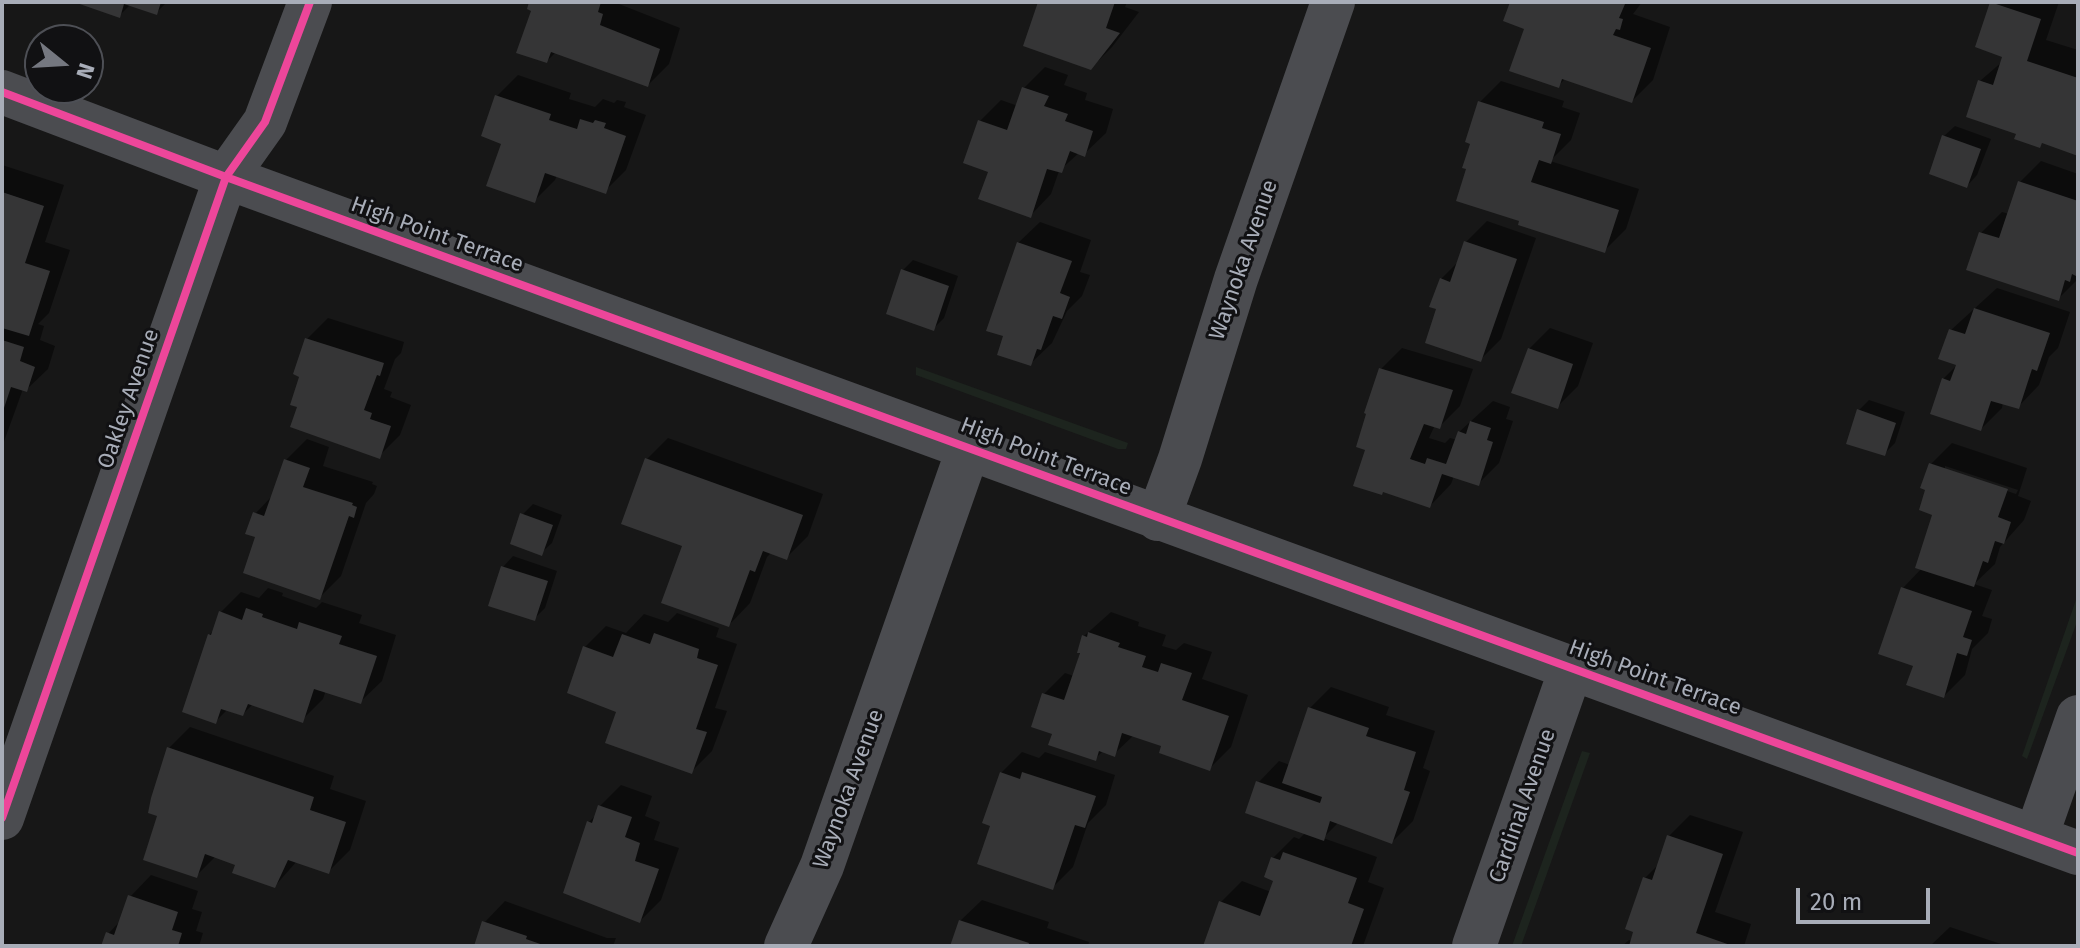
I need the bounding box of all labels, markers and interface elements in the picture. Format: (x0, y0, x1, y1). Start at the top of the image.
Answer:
north arrow (24, 24, 104, 104)
text: N (70, 60, 100, 82)
street label: Waynoka Avenue (1204, 177, 1284, 343)
street label: High Point Terrace (347, 192, 527, 278)
street label: Oakley Avenue (93, 326, 165, 472)
street label: High Point Terrace (957, 412, 1135, 502)
street label: High Point Terrace (1565, 635, 1745, 721)
street label: Waynoka Avenue (808, 706, 890, 872)
street label: Cardinal Avenue (1484, 725, 1562, 887)
scale bar (1800, 872, 1934, 922)
text: 20 m (1810, 888, 1862, 916)

